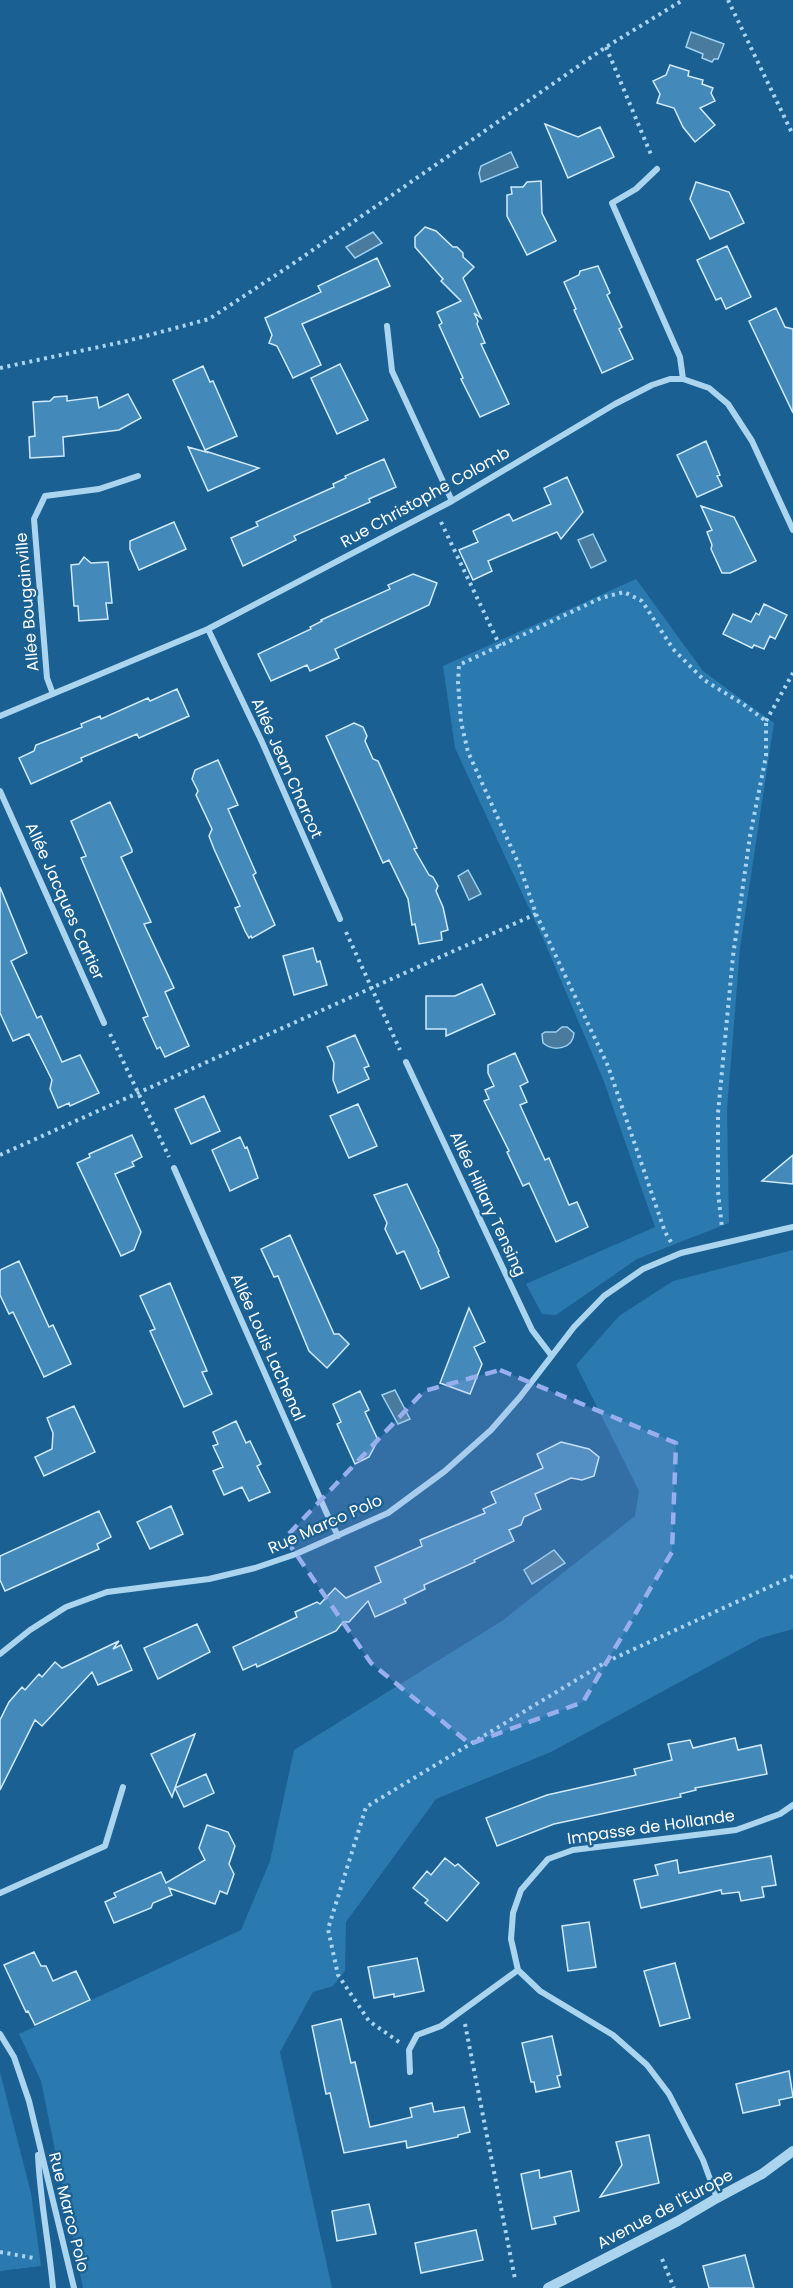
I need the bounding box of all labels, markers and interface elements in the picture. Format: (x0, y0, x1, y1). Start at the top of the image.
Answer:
street label: Rue Christophe Colomb (336, 441, 514, 553)
street label: Allée Bougainville (9, 531, 45, 673)
street label: Allée Jean Charcot (246, 694, 328, 842)
street label: Allée Jacques Cartier (20, 819, 110, 983)
street label: Allée Hillary Tensing (444, 1128, 532, 1280)
street label: Allée Louis Lachenal (225, 1270, 311, 1424)
street label: Rue Marco Polo (264, 1489, 386, 1559)
street label: Impasse de Hollande (566, 1804, 736, 1850)
street label: Rue Marco Polo (43, 2150, 95, 2274)
street label: Avenue de l'Europe (593, 2163, 737, 2255)

